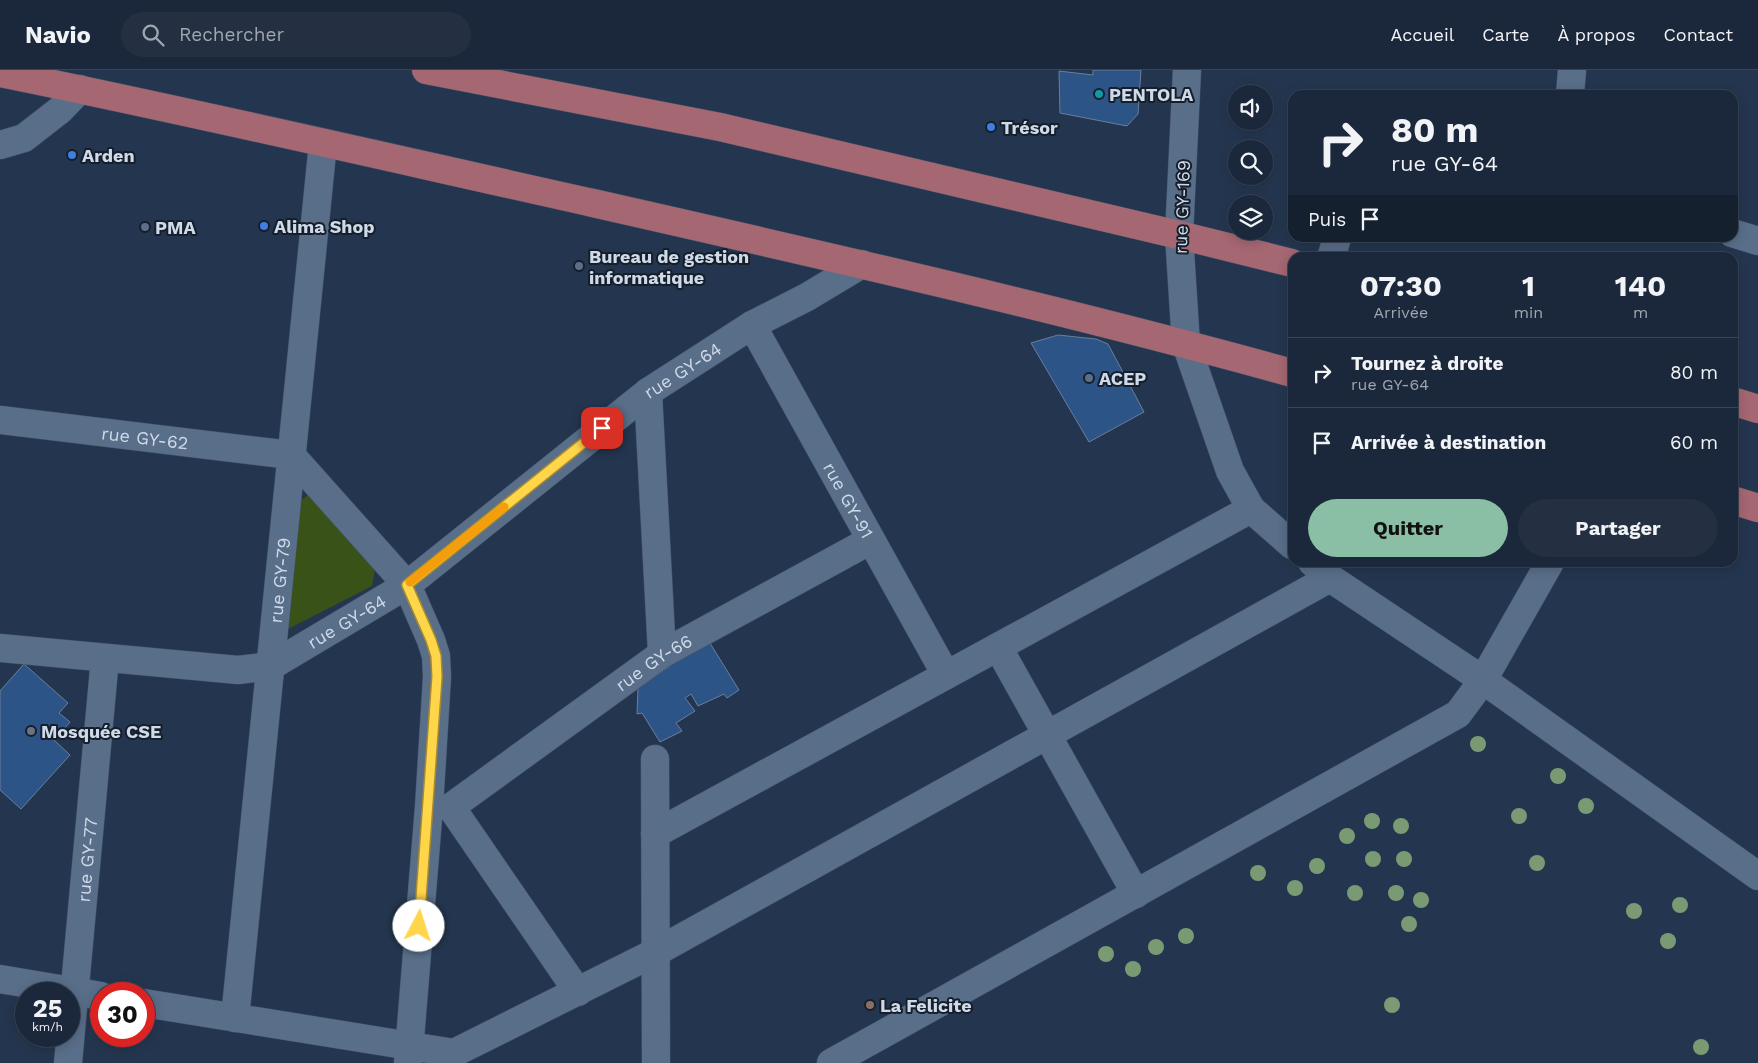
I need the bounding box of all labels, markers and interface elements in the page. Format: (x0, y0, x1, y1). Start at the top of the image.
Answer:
search box (121, 12, 471, 57)
text: Navio (25, 21, 91, 49)
icon: search (139, 21, 167, 49)
text: Rechercher (179, 23, 284, 46)
text: Accueil (1391, 24, 1454, 45)
text: Carte (1482, 24, 1529, 45)
text: À propos (1557, 24, 1635, 45)
text: Contact (1663, 24, 1733, 45)
place label: PENTOLA (1109, 84, 1194, 105)
map controls (1228, 85, 1273, 240)
button: sound (1228, 85, 1273, 130)
marker: PENTOLA (1093, 88, 1105, 100)
text: 80 m (1391, 109, 1478, 151)
icon: right (1308, 110, 1373, 175)
place label: Trésor (1001, 117, 1058, 138)
marker: Trésor (985, 121, 997, 133)
button: search (1228, 140, 1273, 185)
place label: Arden (82, 145, 135, 166)
marker: Arden (66, 149, 78, 161)
text: rue GY-64 (1391, 151, 1498, 176)
street label: rue GY-169 (1170, 160, 1194, 254)
button: layers (1228, 195, 1273, 240)
icon: arrive (1356, 205, 1384, 233)
text: Puis (1308, 208, 1346, 231)
place label: Alima Shop (274, 216, 375, 237)
place label: PMA (155, 217, 196, 238)
marker: Alima Shop (258, 220, 270, 232)
marker: PMA (139, 221, 151, 233)
place label: Bureau de gestion informatique (589, 246, 749, 288)
marker: Bureau de gestion informatique (573, 260, 585, 272)
text: 07:30 (1360, 268, 1442, 303)
text: 1 (1522, 268, 1535, 303)
text: 140 (1615, 268, 1666, 303)
text: Arrivée (1374, 303, 1428, 322)
text: min (1514, 303, 1543, 322)
text: m (1633, 303, 1648, 322)
street label: rue GY-64 (640, 337, 725, 403)
text: Tournez à droite (1351, 352, 1503, 375)
icon: right (1308, 359, 1336, 387)
text: 80 m (1670, 361, 1718, 384)
place label: ACEP (1099, 368, 1146, 389)
marker: ACEP (1083, 372, 1095, 384)
text: rue GY-64 (1351, 375, 1429, 394)
pin (581, 407, 623, 449)
icon: arrive (588, 414, 616, 442)
street label: rue GY-62 (100, 422, 190, 453)
icon: arrive (1308, 429, 1336, 457)
text: Arrivée à destination (1351, 431, 1546, 454)
text: 60 m (1670, 431, 1718, 454)
street label: rue GY-91 (819, 458, 878, 542)
button: Quitter (1308, 499, 1508, 557)
button: Partager (1518, 499, 1718, 557)
street label: rue GY-79 (264, 536, 294, 624)
street label: rue GY-64 (303, 590, 389, 653)
street label: rue GY-66 (611, 629, 695, 695)
place label: Mosquée CSE (41, 721, 161, 742)
marker: Mosquée CSE (25, 725, 37, 737)
street label: rue GY-77 (72, 817, 101, 903)
position arrow (392, 899, 444, 951)
speed limit sign: 30 (90, 982, 155, 1047)
text: 25 (33, 994, 62, 1023)
place label: La Felicite (880, 995, 972, 1016)
marker: La Felicite (864, 999, 876, 1011)
text: km/h (32, 1020, 63, 1034)

